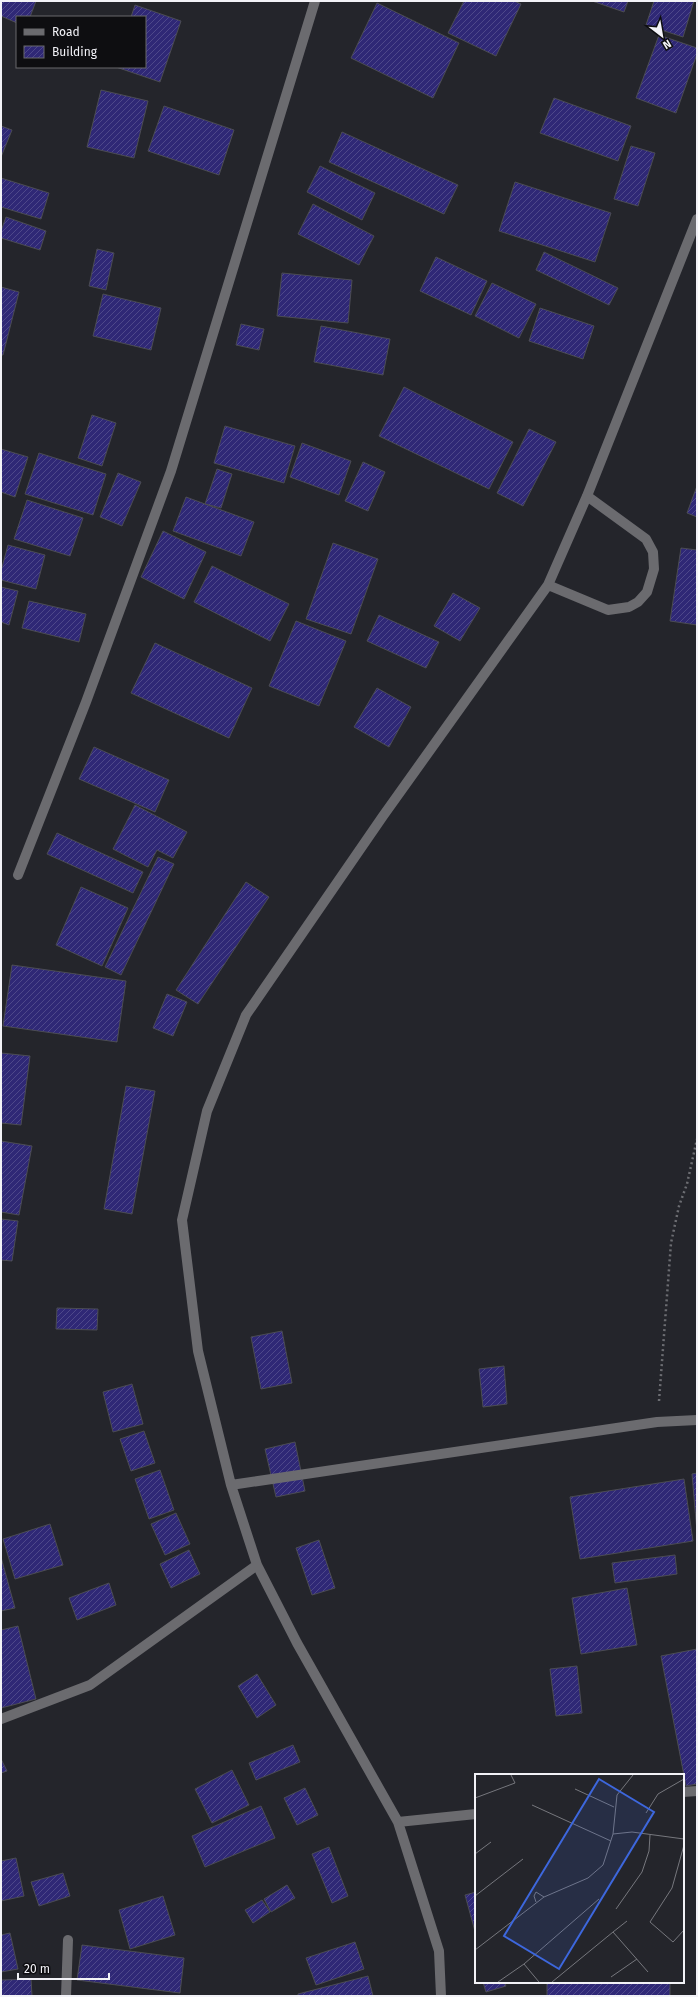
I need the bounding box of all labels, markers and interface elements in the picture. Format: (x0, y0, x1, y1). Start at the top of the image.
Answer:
legend (16, 16, 146, 68)
north arrow (642, 16, 682, 56)
text: Road (52, 25, 80, 39)
text: N (660, 37, 673, 52)
text: Building (52, 45, 98, 59)
inset map (475, 1774, 684, 1983)
scale bar (18, 1955, 109, 1981)
text: 20 m (24, 1962, 50, 1976)

